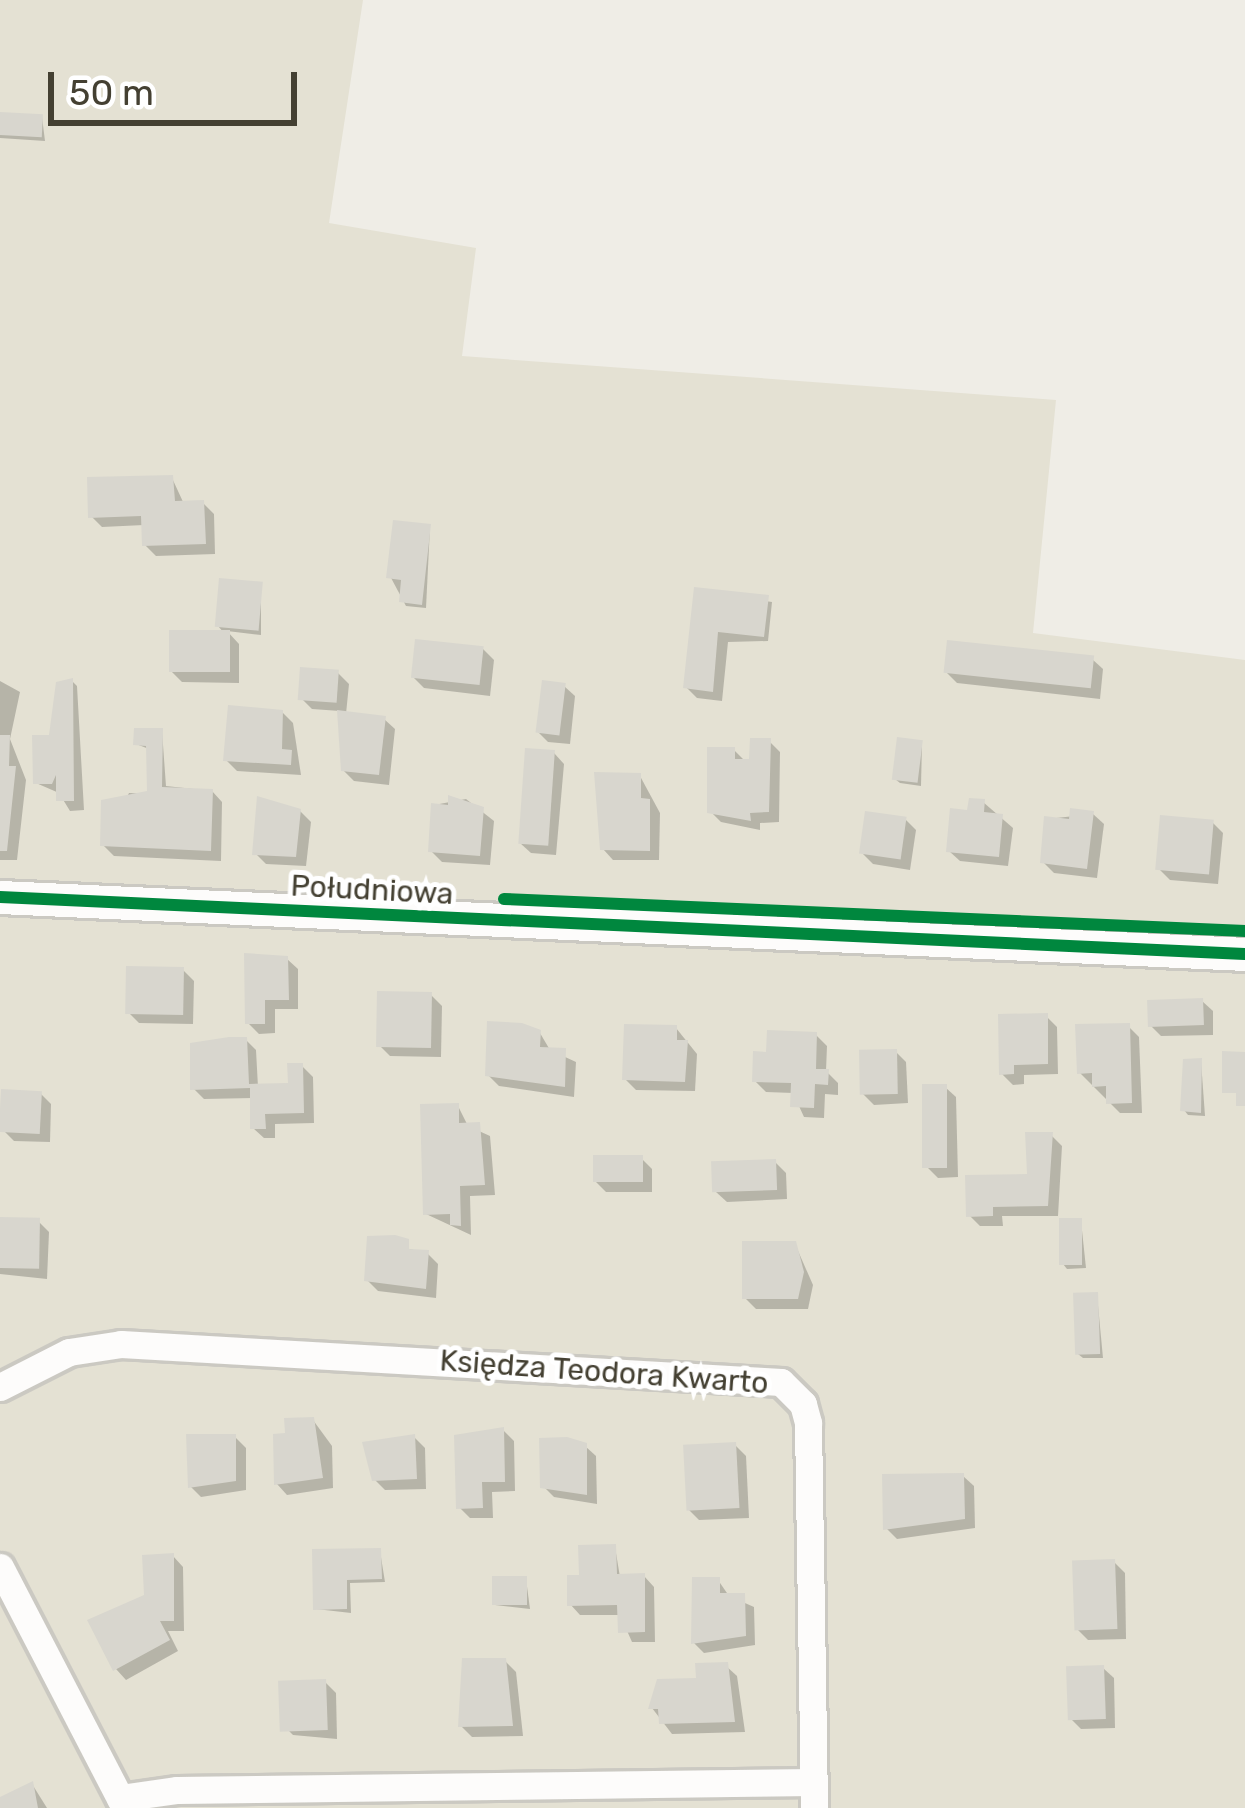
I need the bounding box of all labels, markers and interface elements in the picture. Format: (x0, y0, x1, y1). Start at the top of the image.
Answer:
scale bar (54, 48, 303, 122)
text: 50 m (69, 71, 154, 114)
street label: Południowa (290, 868, 454, 912)
street label: Księdza Teodora Kwarto (438, 1343, 770, 1401)

